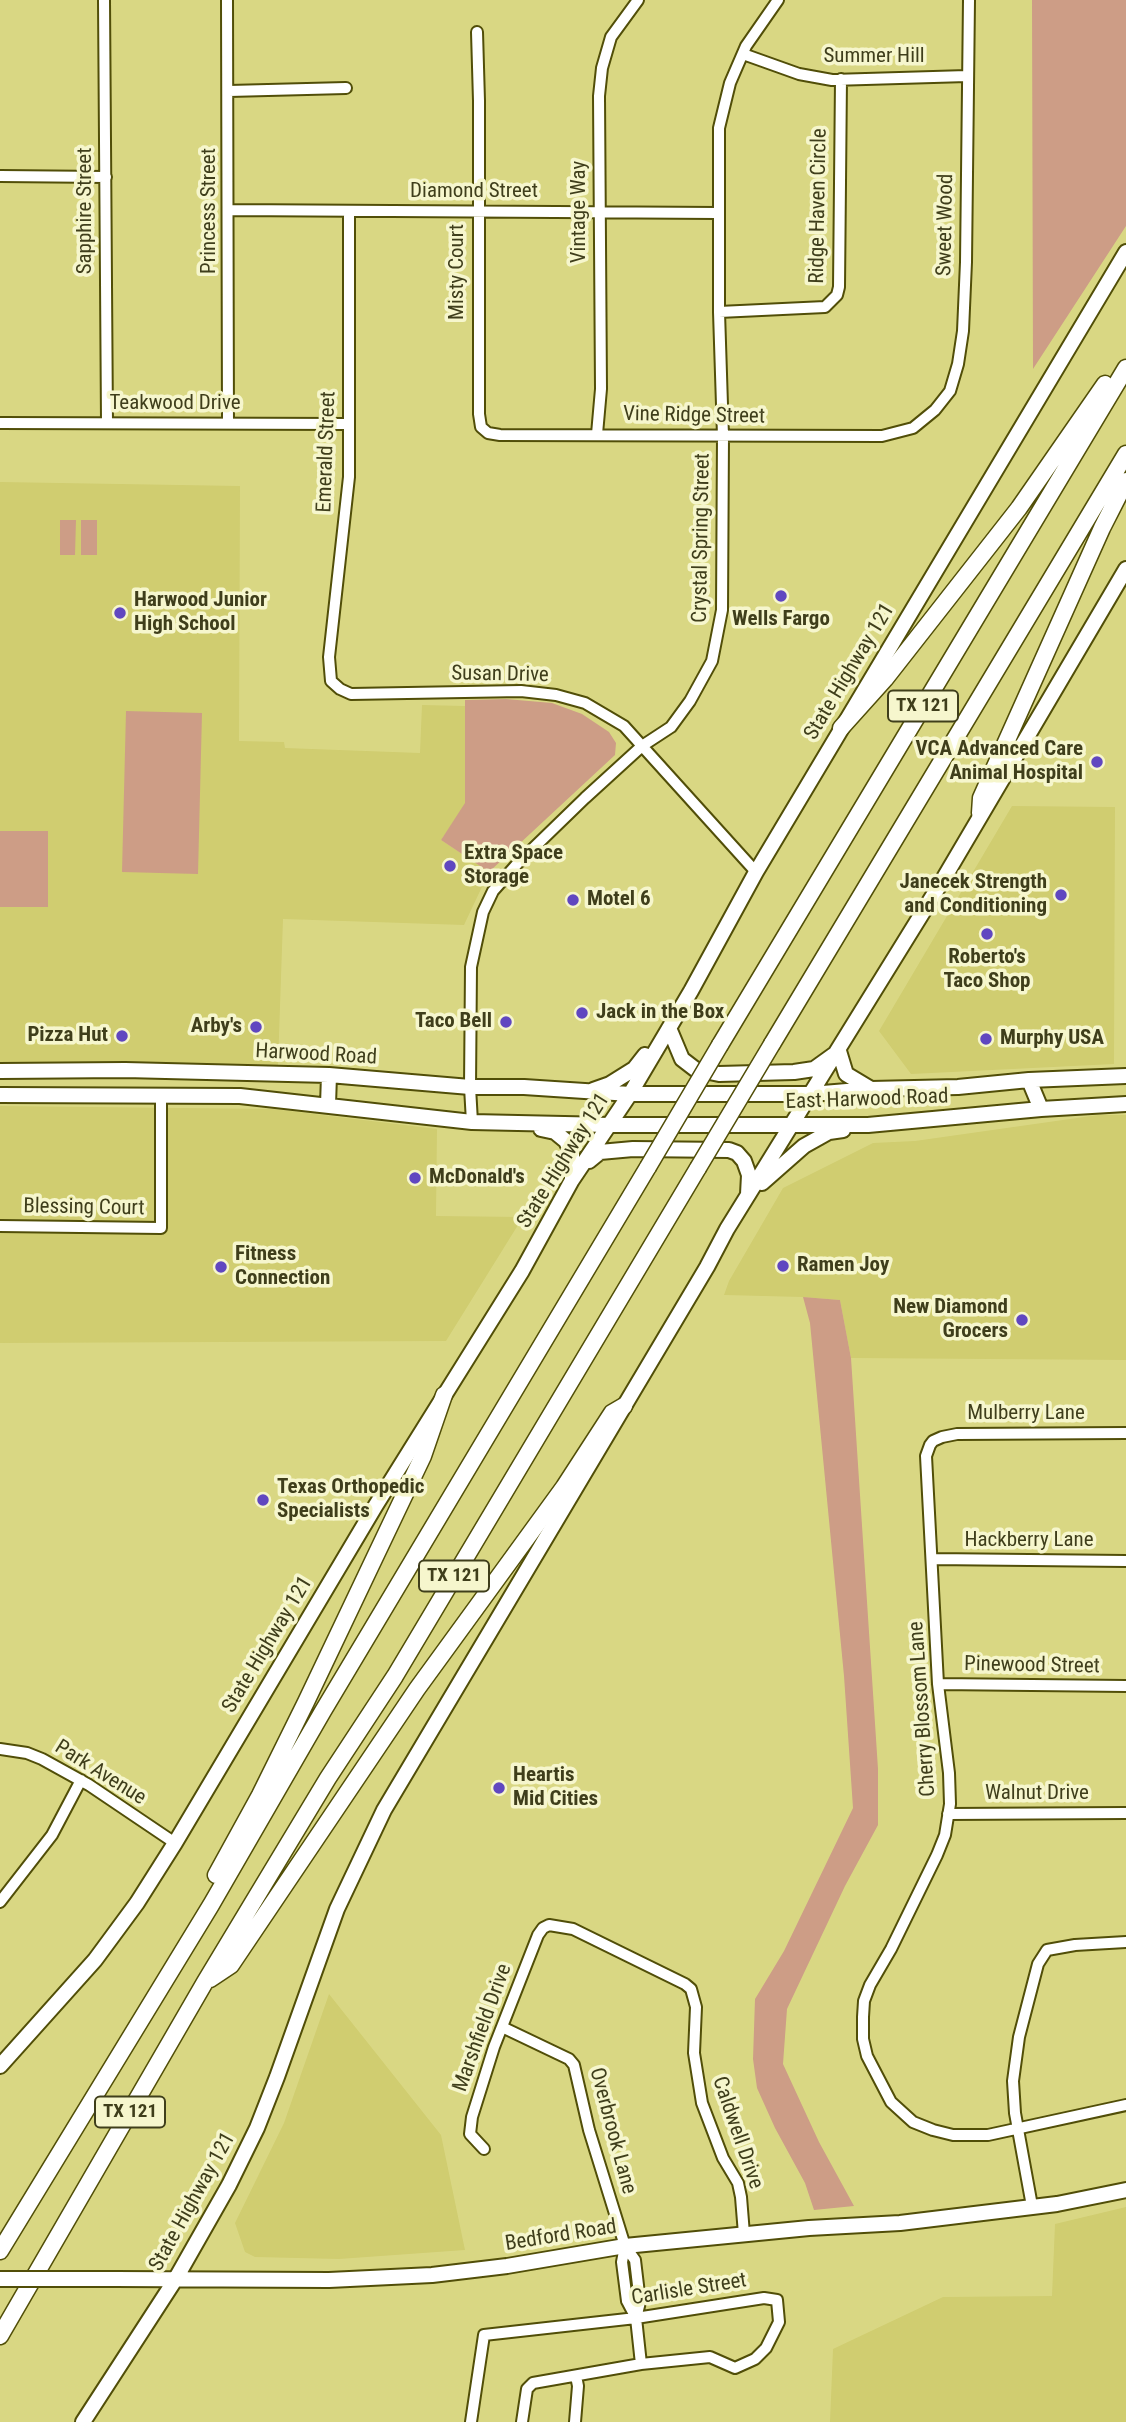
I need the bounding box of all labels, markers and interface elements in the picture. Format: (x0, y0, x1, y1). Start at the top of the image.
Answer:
street label: Summer Hill (823, 44, 925, 70)
street label: Ridge Haven Circle (805, 128, 833, 284)
street label: Sapphire Street (73, 148, 99, 274)
street label: Princess Street (197, 148, 223, 274)
street label: Vintage Way (567, 161, 593, 263)
street label: Sweet Wood (933, 174, 959, 276)
street label: Diamond Street (410, 179, 538, 205)
street label: Misty Court (445, 224, 471, 320)
street label: Teakwood Drive (109, 391, 241, 417)
street label: Emerald Street (312, 391, 342, 513)
street label: Vine Ridge Street (623, 402, 765, 430)
street label: Crystal Spring Street (688, 453, 716, 623)
place label: Harwood Junior High School (134, 588, 267, 638)
marker: Wells Fargo (773, 588, 789, 604)
street label: State Highway 121 (799, 599, 901, 745)
marker: Harwood Junior High School (112, 605, 128, 621)
place label: Wells Fargo (732, 607, 830, 633)
street label: Susan Drive (451, 662, 549, 688)
road number: TX 121 (888, 691, 958, 722)
place label: VCA Advanced Care Animal Hospital (916, 737, 1083, 787)
marker: VCA Advanced Care Animal Hospital (1089, 754, 1105, 770)
place label: Extra Space Storage (464, 841, 563, 891)
marker: Extra Space Storage (442, 858, 458, 874)
place label: Janecek Strength and Conditioning (900, 870, 1047, 920)
place label: Motel 6 (587, 887, 651, 913)
marker: Janecek Strength and Conditioning (1053, 887, 1069, 903)
marker: Motel 6 (565, 892, 581, 908)
marker: Roberto's Taco Shop (979, 926, 995, 942)
place label: Roberto's Taco Shop (943, 945, 1031, 995)
place label: Jack in the Box (596, 1000, 724, 1026)
marker: Jack in the Box (574, 1005, 590, 1021)
place label: Taco Bell (415, 1009, 492, 1035)
place label: Arby's (191, 1014, 242, 1040)
marker: Taco Bell (498, 1014, 514, 1030)
marker: Arby's (248, 1019, 264, 1035)
place label: Pizza Hut (27, 1023, 108, 1049)
place label: Murphy USA (1000, 1026, 1104, 1052)
marker: Pizza Hut (114, 1028, 130, 1044)
marker: Murphy USA (978, 1031, 994, 1047)
street label: Harwood Road (255, 1039, 377, 1071)
street label: East Harwood Road (785, 1085, 949, 1115)
street label: State Highway 121 (512, 1089, 616, 1233)
place label: McDonald's (429, 1165, 525, 1191)
marker: McDonald's (407, 1170, 423, 1186)
street label: Blessing Court (23, 1194, 145, 1222)
place label: Fitness Connection (235, 1242, 330, 1292)
place label: Ramen Joy (797, 1253, 889, 1279)
marker: Ramen Joy (775, 1258, 791, 1274)
marker: Fitness Connection (213, 1259, 229, 1275)
place label: New Diamond Grocers (893, 1295, 1008, 1345)
marker: New Diamond Grocers (1014, 1312, 1030, 1328)
street label: Mulberry Lane (967, 1401, 1085, 1427)
place label: Texas Orthopedic Specialists (277, 1475, 424, 1525)
marker: Texas Orthopedic Specialists (255, 1492, 271, 1508)
street label: Hackberry Lane (964, 1528, 1094, 1554)
road number: TX 121 (419, 1560, 489, 1592)
street label: State Highway 121 (217, 1572, 319, 1718)
street label: Cherry Blossom Lane (904, 1621, 942, 1797)
street label: Pinewood Street (964, 1652, 1100, 1680)
street label: Park Avenue (50, 1735, 150, 1811)
place label: Heartis Mid Cities (513, 1763, 598, 1813)
marker: Heartis Mid Cities (491, 1780, 507, 1796)
street label: Walnut Drive (985, 1781, 1089, 1807)
street label: Marshfield Drive (448, 1961, 518, 2095)
street label: Overbrook Lane (583, 2065, 641, 2197)
street label: Caldwell Drive (706, 2074, 768, 2192)
road number: TX 121 (95, 2096, 165, 2128)
street label: State Highway 121 (145, 2128, 241, 2276)
street label: Bedford Road (503, 2215, 619, 2257)
street label: Carlisle Street (630, 2268, 748, 2312)

